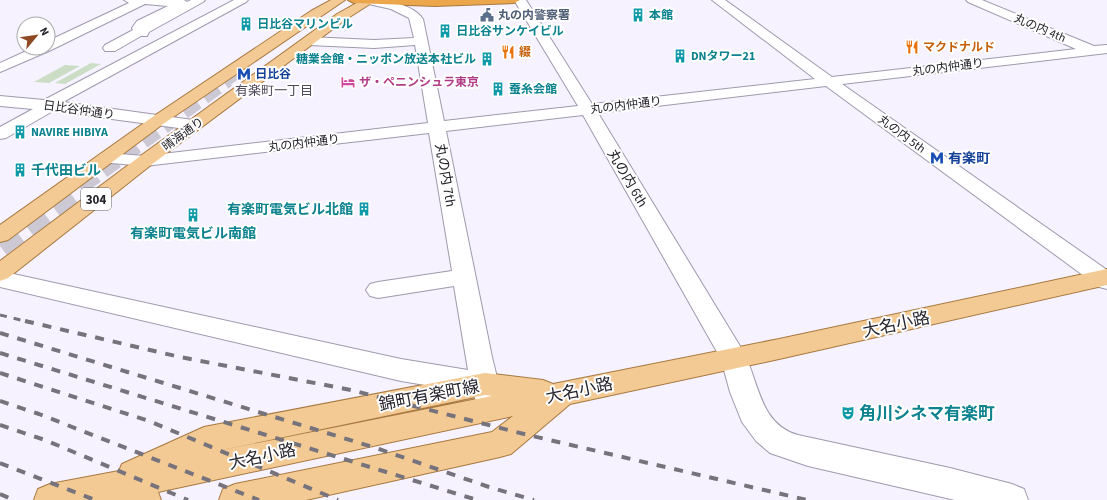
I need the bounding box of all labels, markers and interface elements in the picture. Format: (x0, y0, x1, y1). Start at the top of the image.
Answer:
public building icon: 丸の内警察署 (479, 7, 495, 23)
place label: 丸の内警察署 (498, 7, 570, 24)
building icon: 本館 (630, 7, 646, 23)
place label: 本館 (649, 7, 673, 24)
street label: 丸の内 4th (1011, 10, 1068, 47)
north arrow (16, 16, 56, 56)
building icon: 日比谷マリンビル (238, 16, 254, 32)
place label: 日比谷マリンビル (257, 16, 353, 33)
building icon: 日比谷サンケイビル (437, 23, 453, 39)
place label: 日比谷サンケイビル (456, 23, 564, 40)
text: N (36, 25, 53, 38)
restaurant icon: マクドナルド (904, 39, 920, 55)
place label: マクドナルド (923, 39, 995, 56)
restaurant icon: 綴 (500, 44, 516, 60)
place label: 綴 (519, 44, 531, 61)
building icon: DNタワー21 (672, 48, 688, 64)
place label: DNタワー21 (691, 48, 755, 65)
place label: 糖業会館・ニッポン放送本社ビル (296, 51, 476, 68)
building icon: 糖業会館・ニッポン放送本社ビル (479, 51, 495, 67)
street label: 丸の内仲通り (911, 55, 985, 80)
metro station icon: 日比谷 (236, 66, 252, 82)
place label: 日比谷 (255, 66, 291, 83)
hotel icon: ザ・ペニンシュラ東京 (340, 74, 356, 90)
place label: ザ・ペニンシュラ東京 (359, 74, 479, 91)
building icon: 蚕糸会館 (490, 81, 506, 97)
place label: 蚕糸会館 (509, 81, 557, 98)
district label: 有楽町一丁目 (235, 82, 313, 100)
street label: 丸の内仲通り (589, 93, 663, 118)
street label: 日比谷仲通り (42, 97, 116, 124)
street label: 丸の内 5th (874, 111, 929, 157)
street label: 晴海通り (159, 113, 208, 155)
building icon: NAVIRE HIBIYA (12, 124, 28, 140)
place label: NAVIRE HIBIYA (31, 124, 108, 141)
street label: 丸の内仲通り (267, 131, 341, 156)
street label: 丸の内 7th (430, 142, 460, 208)
street label: 丸の内 6th (602, 146, 652, 211)
place label: 有楽町 (948, 149, 990, 169)
metro station icon: 有楽町 (929, 150, 945, 166)
place label: 千代田ビル (31, 161, 101, 181)
building icon: 千代田ビル (12, 162, 28, 178)
road number: 304 (81, 188, 111, 210)
place label: 有楽町電気ビル北館 (227, 200, 353, 220)
building icon: 有楽町電気ビル北館 (356, 201, 372, 217)
building icon: 有楽町電気ビル南館 (185, 207, 201, 223)
place label: 有楽町電気ビル南館 (130, 224, 256, 244)
street label: 大名小路 (860, 306, 932, 344)
street label: 大名小路 (543, 372, 615, 410)
street label: 錦町有楽町線 (377, 374, 482, 417)
place label: 角川シネマ有楽町 (859, 402, 995, 426)
theatre icon: 角川シネマ有楽町 (840, 405, 856, 421)
street label: 大名小路 (226, 438, 298, 476)

